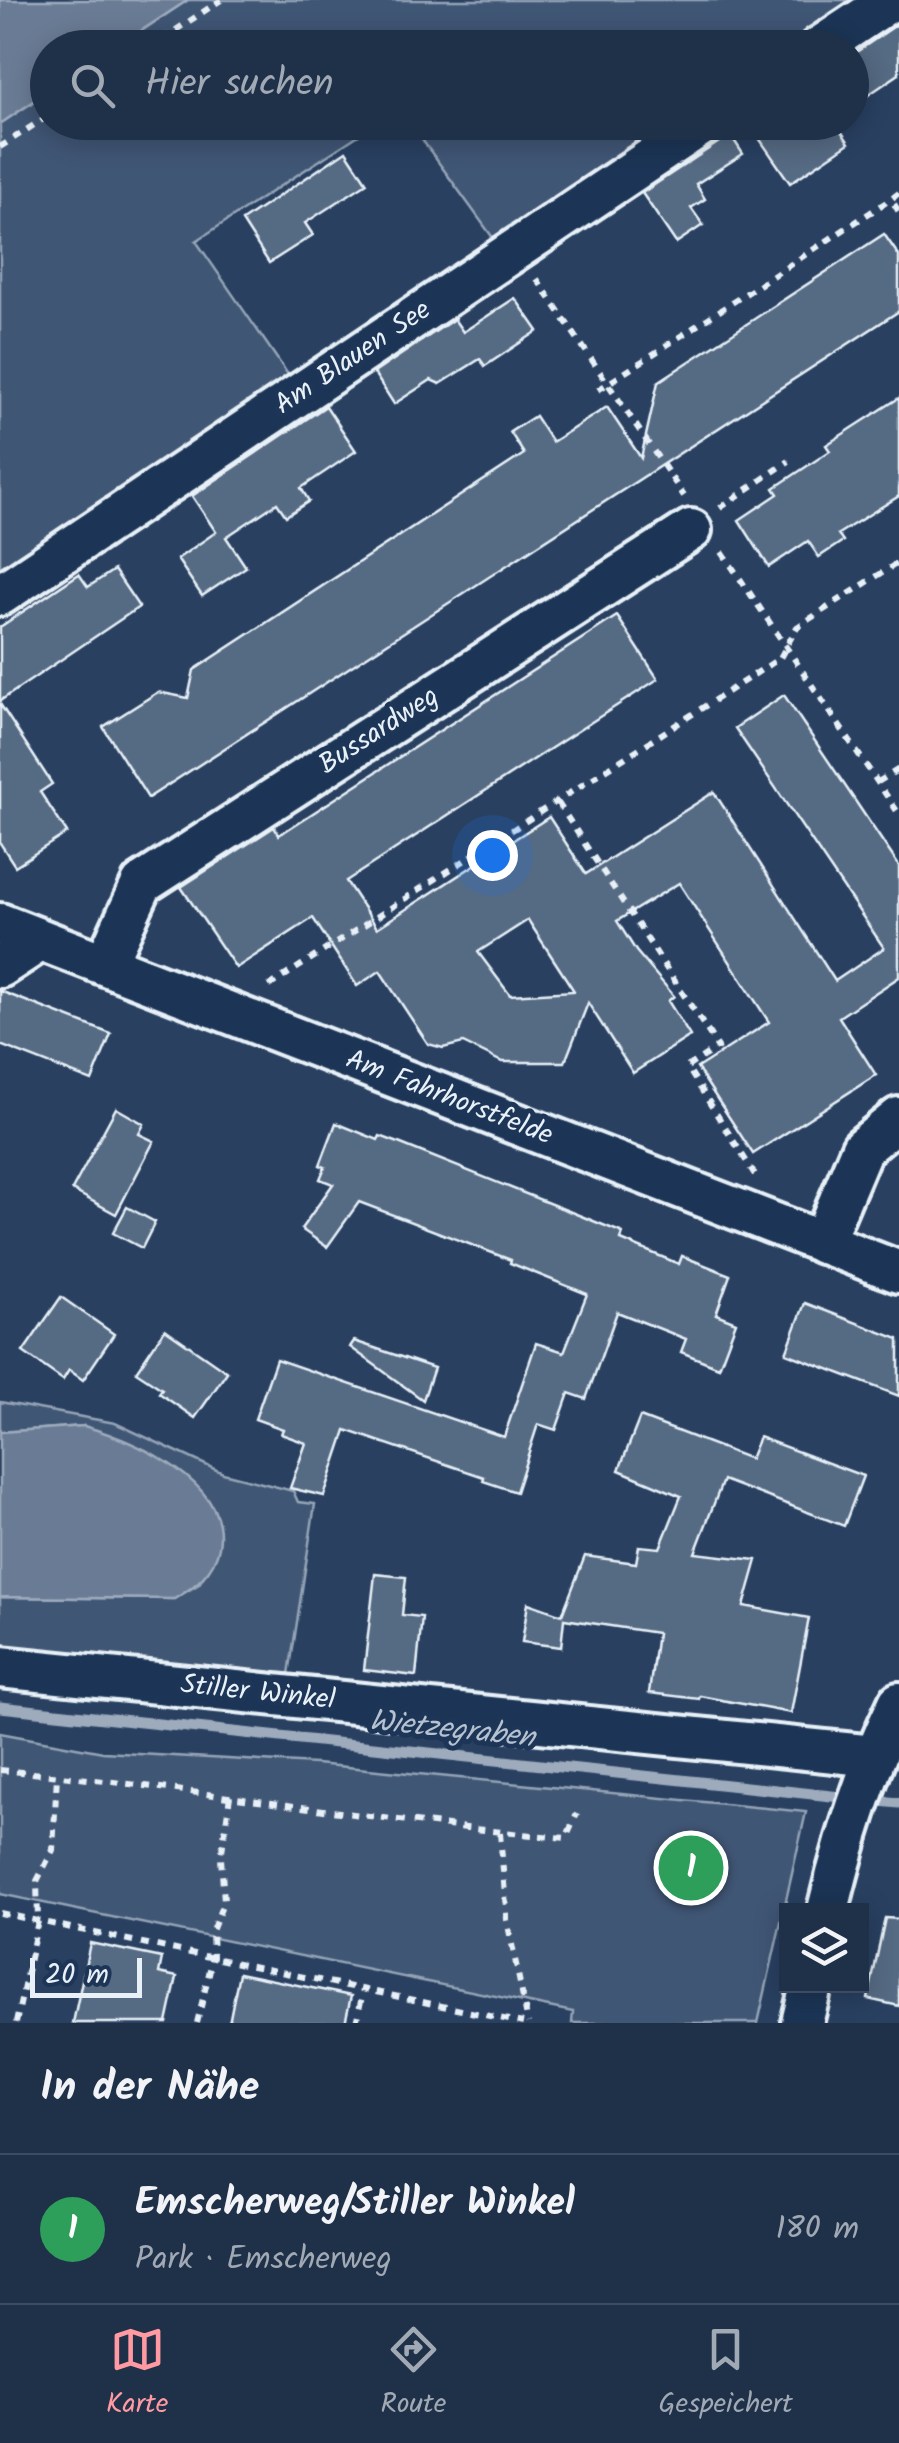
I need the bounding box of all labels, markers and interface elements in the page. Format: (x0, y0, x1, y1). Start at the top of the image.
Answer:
search box (30, 30, 869, 140)
text: Hier suchen (145, 55, 334, 115)
icon: search (65, 58, 120, 113)
street label: Am Blauen See (266, 289, 441, 427)
street label: Bussardweg (310, 675, 448, 787)
your location (467, 830, 518, 881)
street label: Am Fahrhorstfelde (339, 1038, 560, 1158)
street label: Stiller Winkel (178, 1663, 338, 1724)
water label: Wietzegraben (367, 1697, 539, 1763)
pin: 1 (658, 1830, 724, 1906)
map controls (779, 1903, 869, 1993)
button: layers (779, 1903, 869, 1993)
scale bar (30, 1953, 142, 1998)
text: 20 m (45, 1953, 109, 1998)
text: In der Nähe (40, 2055, 259, 2122)
text: Emscherweg/Stiller Winkel (135, 2174, 575, 2234)
text: 1 (68, 2204, 77, 2255)
text: 180 m (775, 2204, 859, 2255)
text: Park · Emscherweg (135, 2234, 392, 2285)
tab: Karte (106, 2322, 168, 2427)
tab: Route (380, 2322, 446, 2427)
tab: Gespeichert (659, 2322, 793, 2427)

